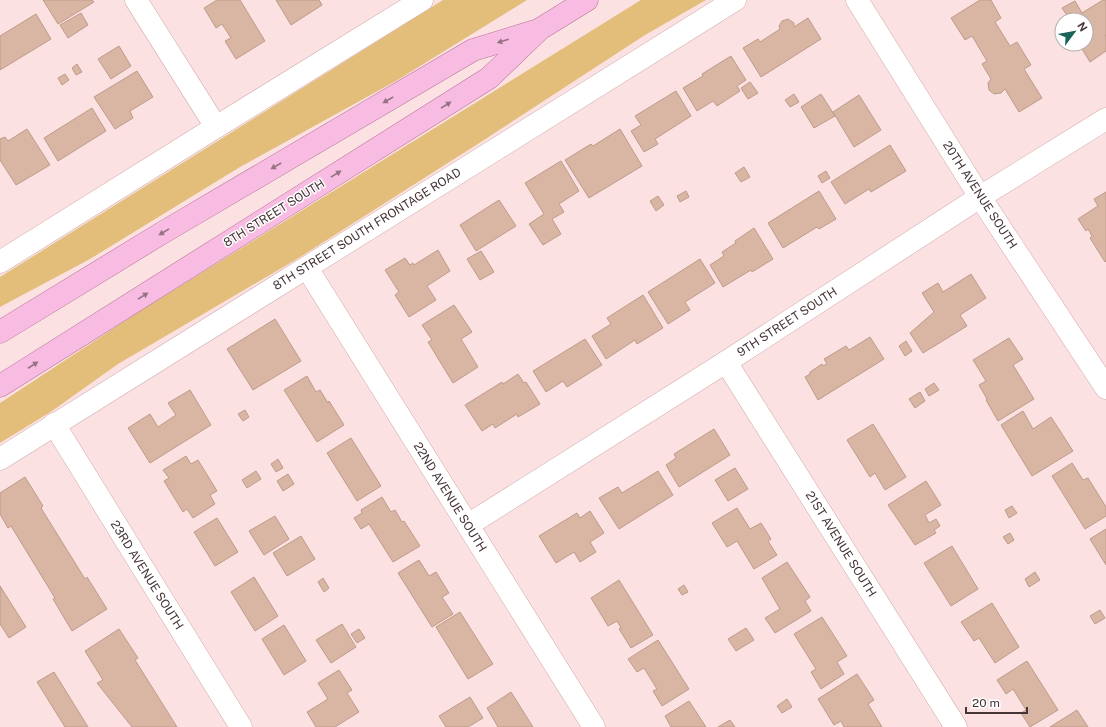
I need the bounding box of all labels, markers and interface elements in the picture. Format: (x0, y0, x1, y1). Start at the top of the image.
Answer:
north arrow (1054, 12, 1094, 52)
text: N (1075, 20, 1090, 34)
one-way arrow (496, 38, 508, 44)
one-way arrow (382, 97, 394, 104)
one-way arrow (441, 101, 451, 109)
street label: 20TH AVENUE SOUTH (940, 139, 1020, 251)
one-way arrow (270, 163, 282, 170)
street label: 8TH STREET SOUTH FRONTAGE ROAD (270, 165, 464, 293)
one-way arrow (331, 170, 341, 178)
street label: 8TH STREET SOUTH (221, 176, 327, 250)
one-way arrow (158, 229, 170, 236)
street label: 9TH STREET SOUTH (734, 284, 840, 360)
one-way arrow (137, 292, 149, 299)
one-way arrow (28, 361, 38, 369)
street label: 22ND AVENUE SOUTH (411, 440, 489, 554)
street label: 21ST AVENUE SOUTH (803, 489, 879, 599)
street label: 23RD AVENUE SOUTH (108, 518, 186, 632)
scale bar (966, 689, 1027, 715)
text: 20 m (972, 696, 1000, 710)

